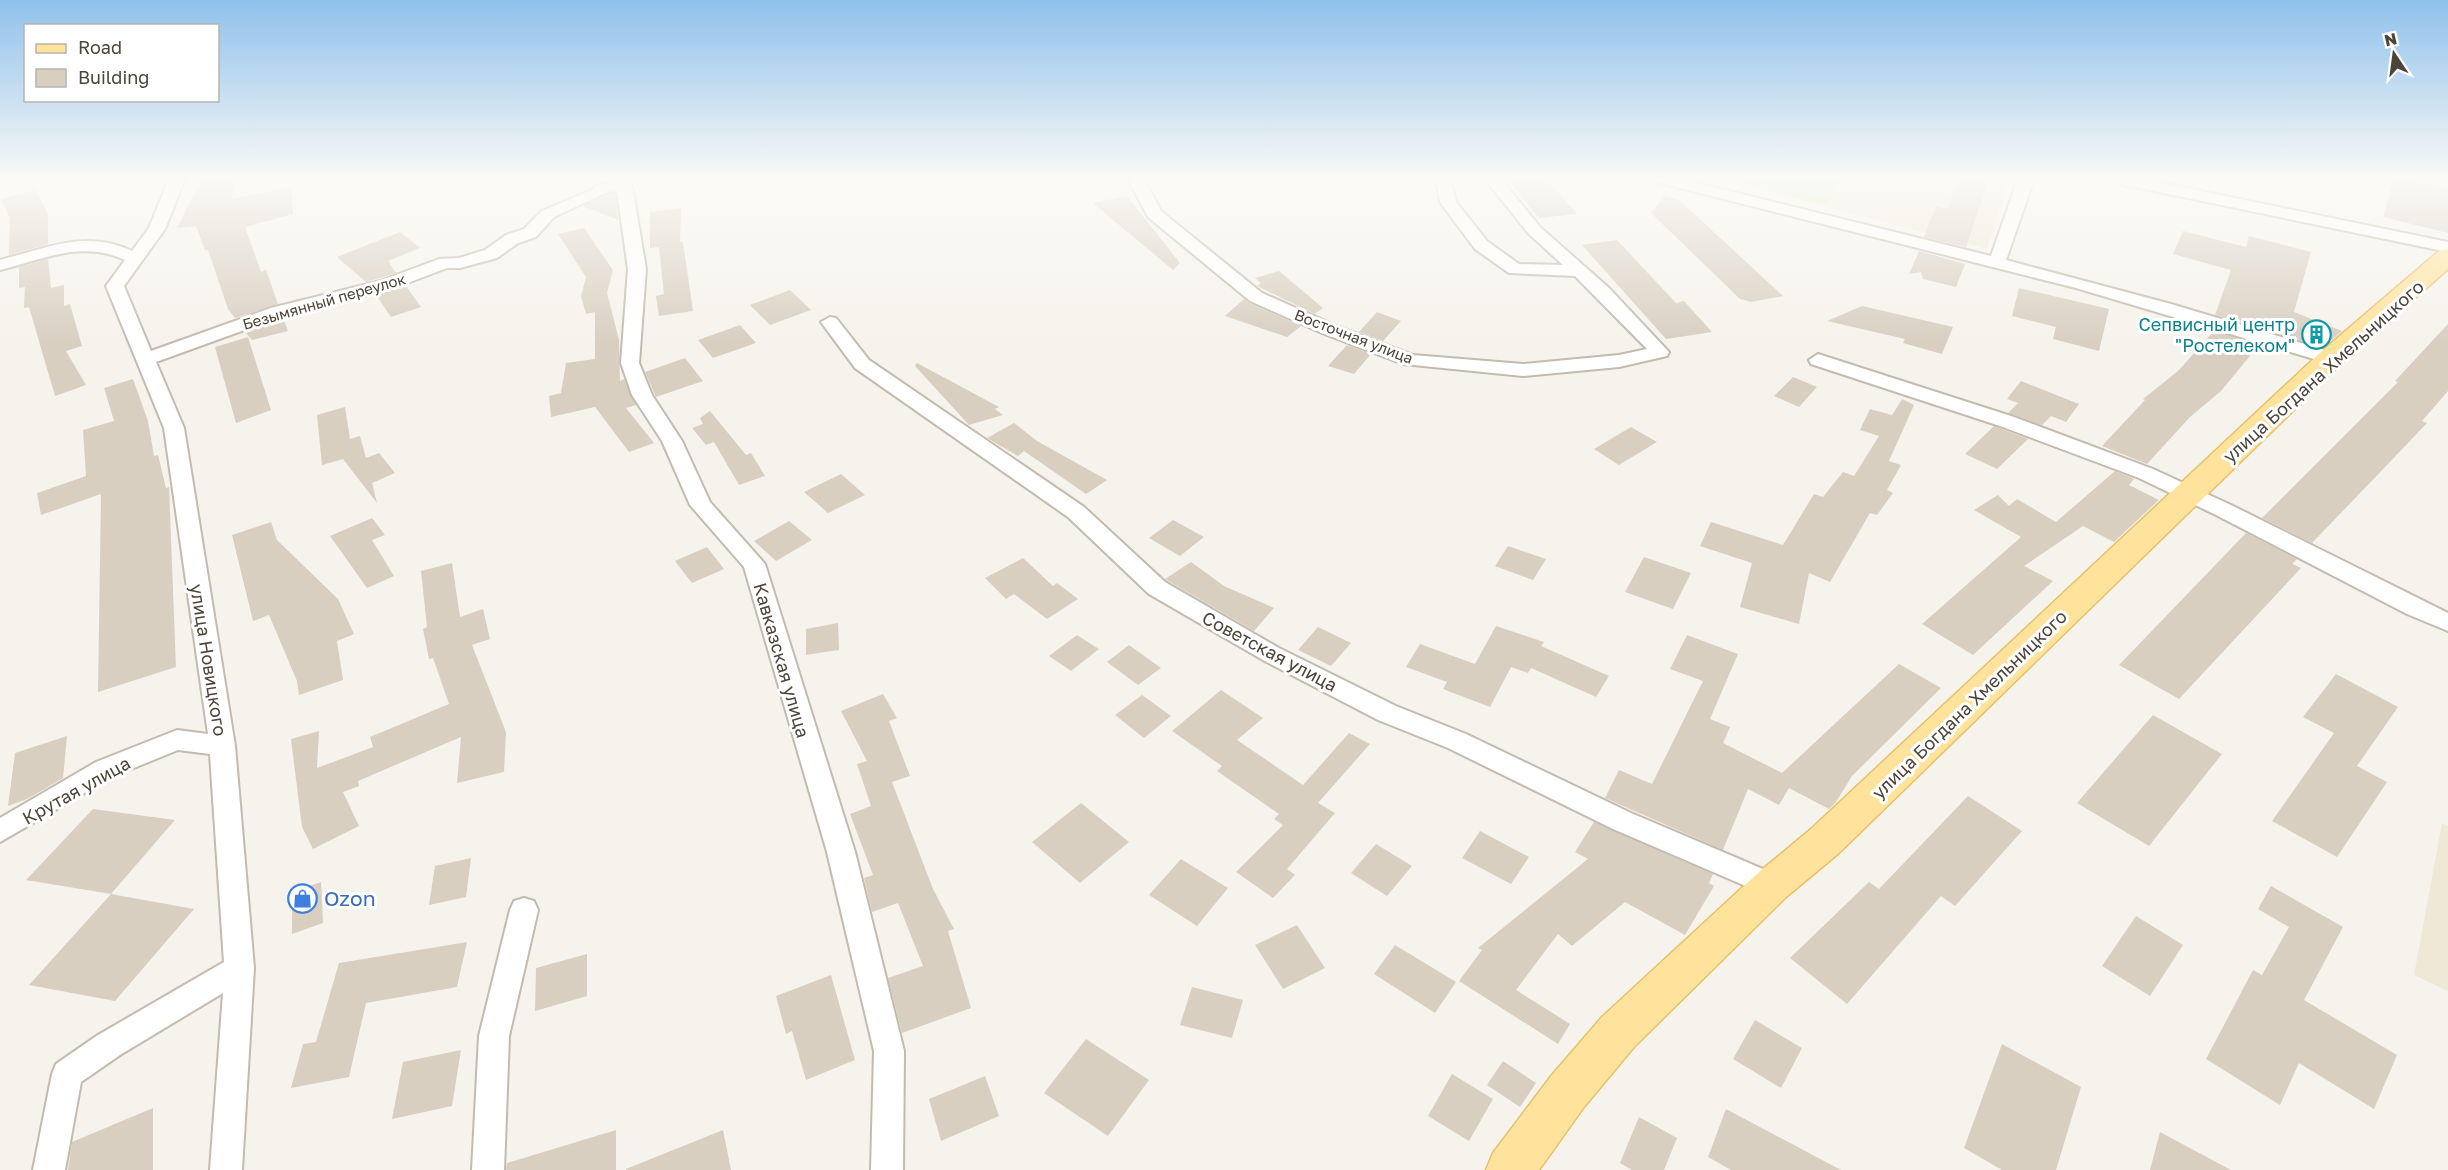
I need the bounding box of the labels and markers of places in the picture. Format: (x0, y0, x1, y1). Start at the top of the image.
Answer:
place label: Сепвисный центр "Ростелеком" (2138, 313, 2295, 356)
building icon: Сепвисный центр "Ростелеком" (2300, 318, 2332, 350)
shop icon: Ozon (287, 882, 319, 914)
place label: Ozon (324, 885, 376, 911)

